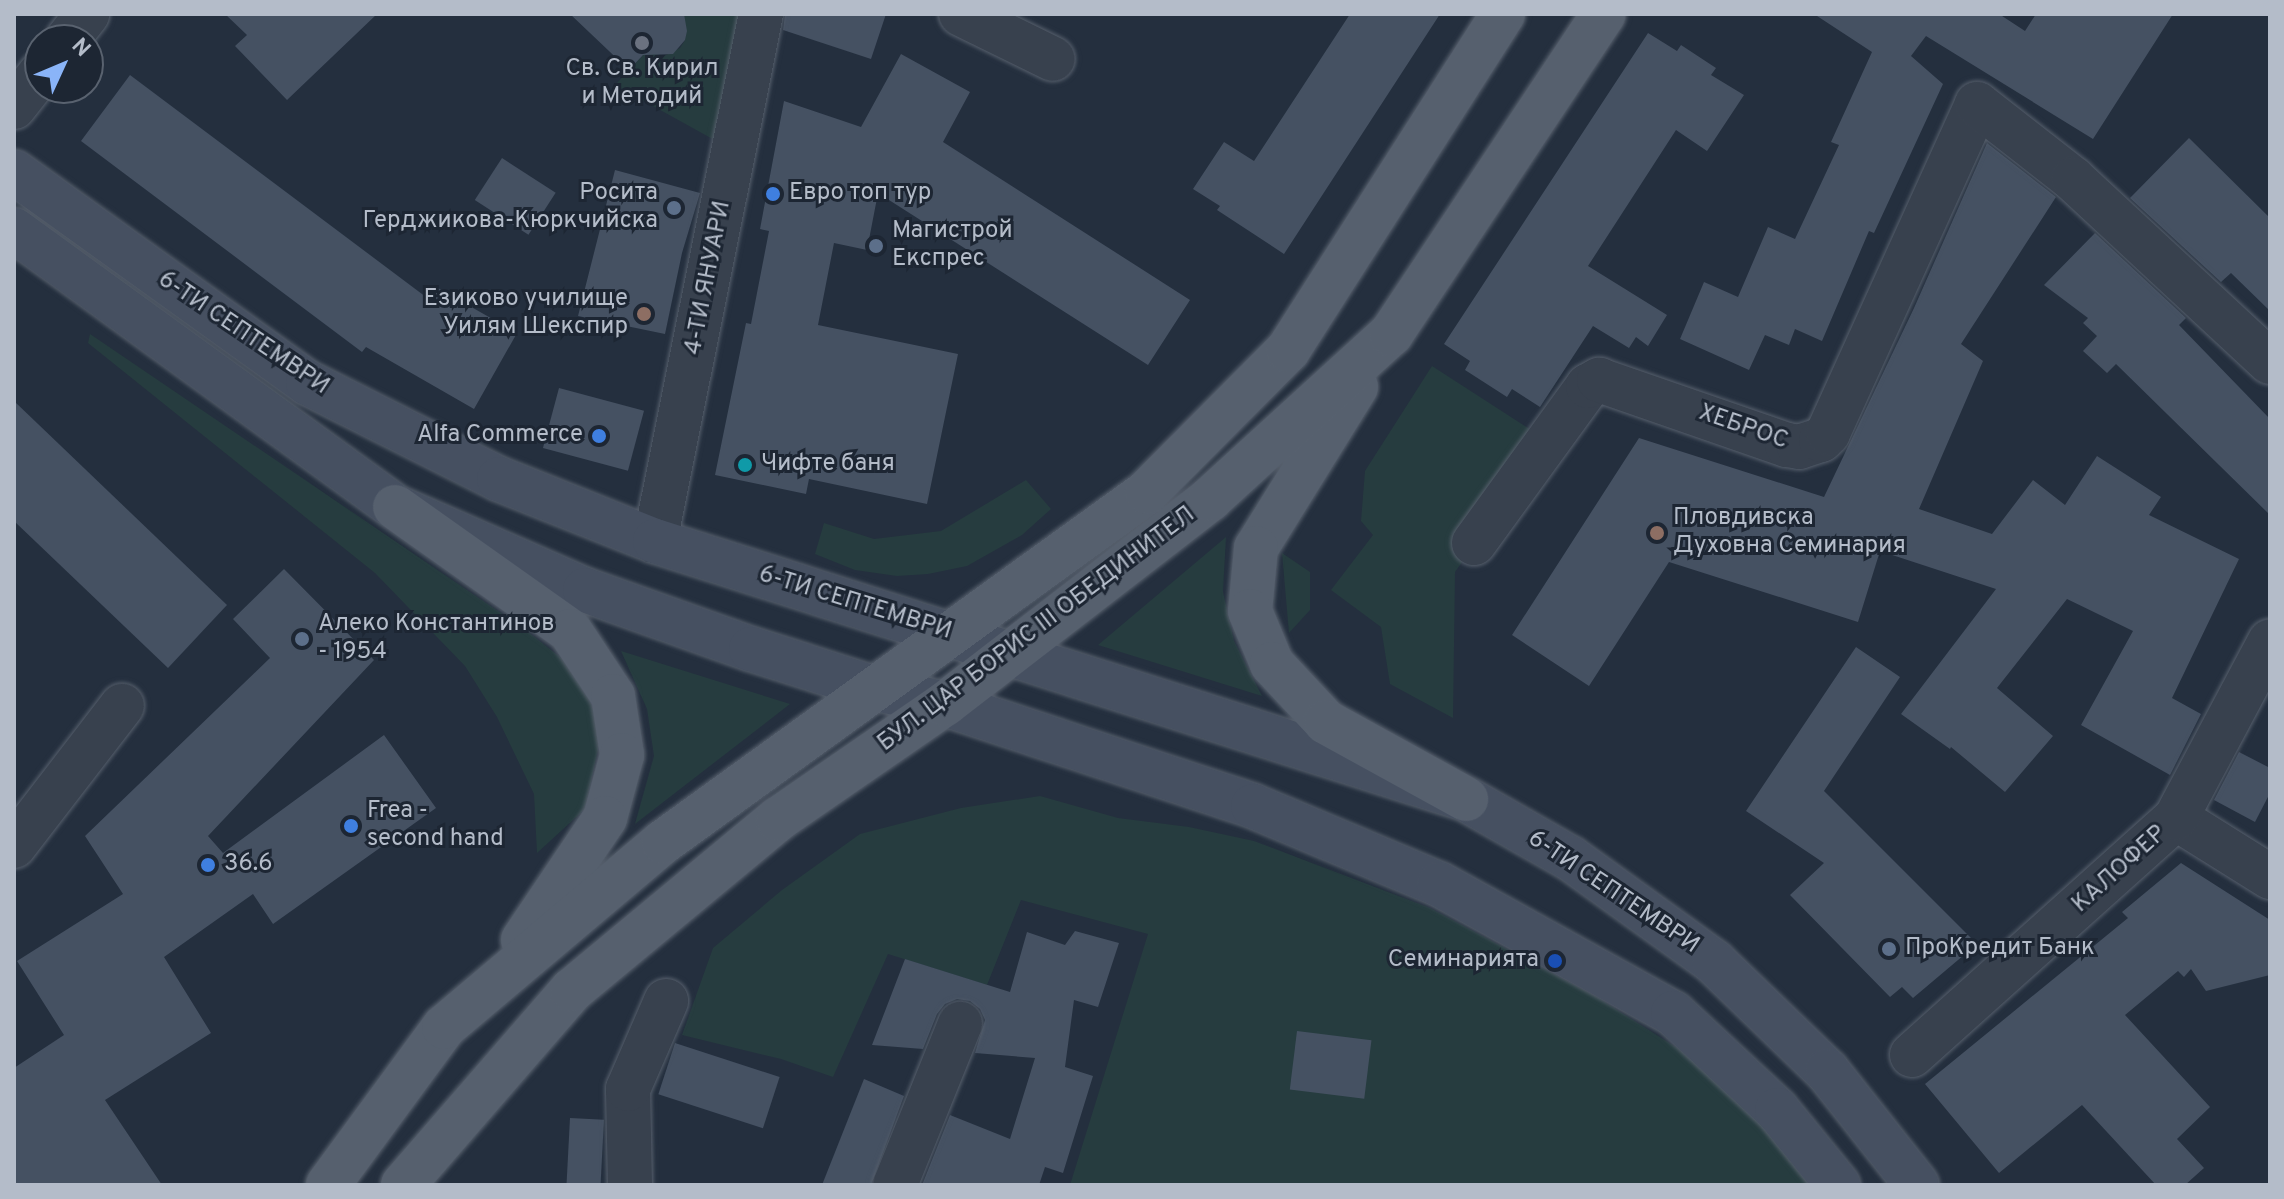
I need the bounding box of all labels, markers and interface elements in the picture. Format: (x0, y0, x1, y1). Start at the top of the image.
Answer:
north arrow (24, 24, 104, 104)
text: N (65, 33, 95, 63)
marker: Св. Св. Кирил и Методий (633, 34, 651, 52)
place label: Св. Св. Кирил и Методий (566, 56, 718, 112)
place label: Росита Герджикова-Кюркчийска (363, 180, 658, 236)
place label: Евро топ тур (789, 180, 931, 208)
marker: Евро топ тур (764, 185, 782, 203)
marker: Росита Герджикова-Кюркчийска (665, 199, 683, 217)
street label: 4-ТИ ЯНУАРИ (680, 199, 738, 357)
place label: Магистрой Експрес (892, 218, 1013, 274)
marker: Магистрой Експрес (867, 237, 885, 255)
street label: 6-ТИ СЕПТЕМВРИ (152, 266, 334, 402)
place label: Езиково училище Уилям Шекспир (423, 286, 628, 342)
marker: Езиково училище Уилям Шекспир (635, 305, 653, 323)
street label: ХЕБРОС (1695, 399, 1791, 457)
place label: Alfa Commerce (417, 422, 583, 450)
marker: Alfa Commerce (590, 427, 608, 445)
place label: Чифте баня (761, 451, 895, 479)
marker: Чифте баня (736, 456, 754, 474)
street label: БУЛ. ЦАР БОРИС III ОБЕДИНИТЕЛ (873, 501, 1201, 759)
place label: Пловдивска Духовна Семинария (1673, 505, 1906, 561)
marker: Пловдивска Духовна Семинария (1648, 524, 1666, 542)
street label: 6-ТИ СЕПТЕМВРИ (755, 561, 955, 647)
place label: Алеко Константинов - 1954 (318, 611, 555, 667)
marker: Алеко Константинов - 1954 (293, 630, 311, 648)
place label: Frea - second hand (367, 798, 504, 854)
marker: Frea - second hand (342, 817, 360, 835)
street label: КАЛОФЕР (2067, 820, 2173, 920)
street label: 6-ТИ СЕПТЕМВРИ (1522, 825, 1704, 961)
place label: 36.6 (224, 851, 273, 879)
marker: 36.6 (199, 856, 217, 874)
place label: ПроКредит Банк (1905, 935, 2095, 963)
marker: ПроКредит Банк (1880, 940, 1898, 958)
place label: Семинарията (1388, 947, 1539, 975)
marker: Семинарията (1546, 952, 1564, 970)

